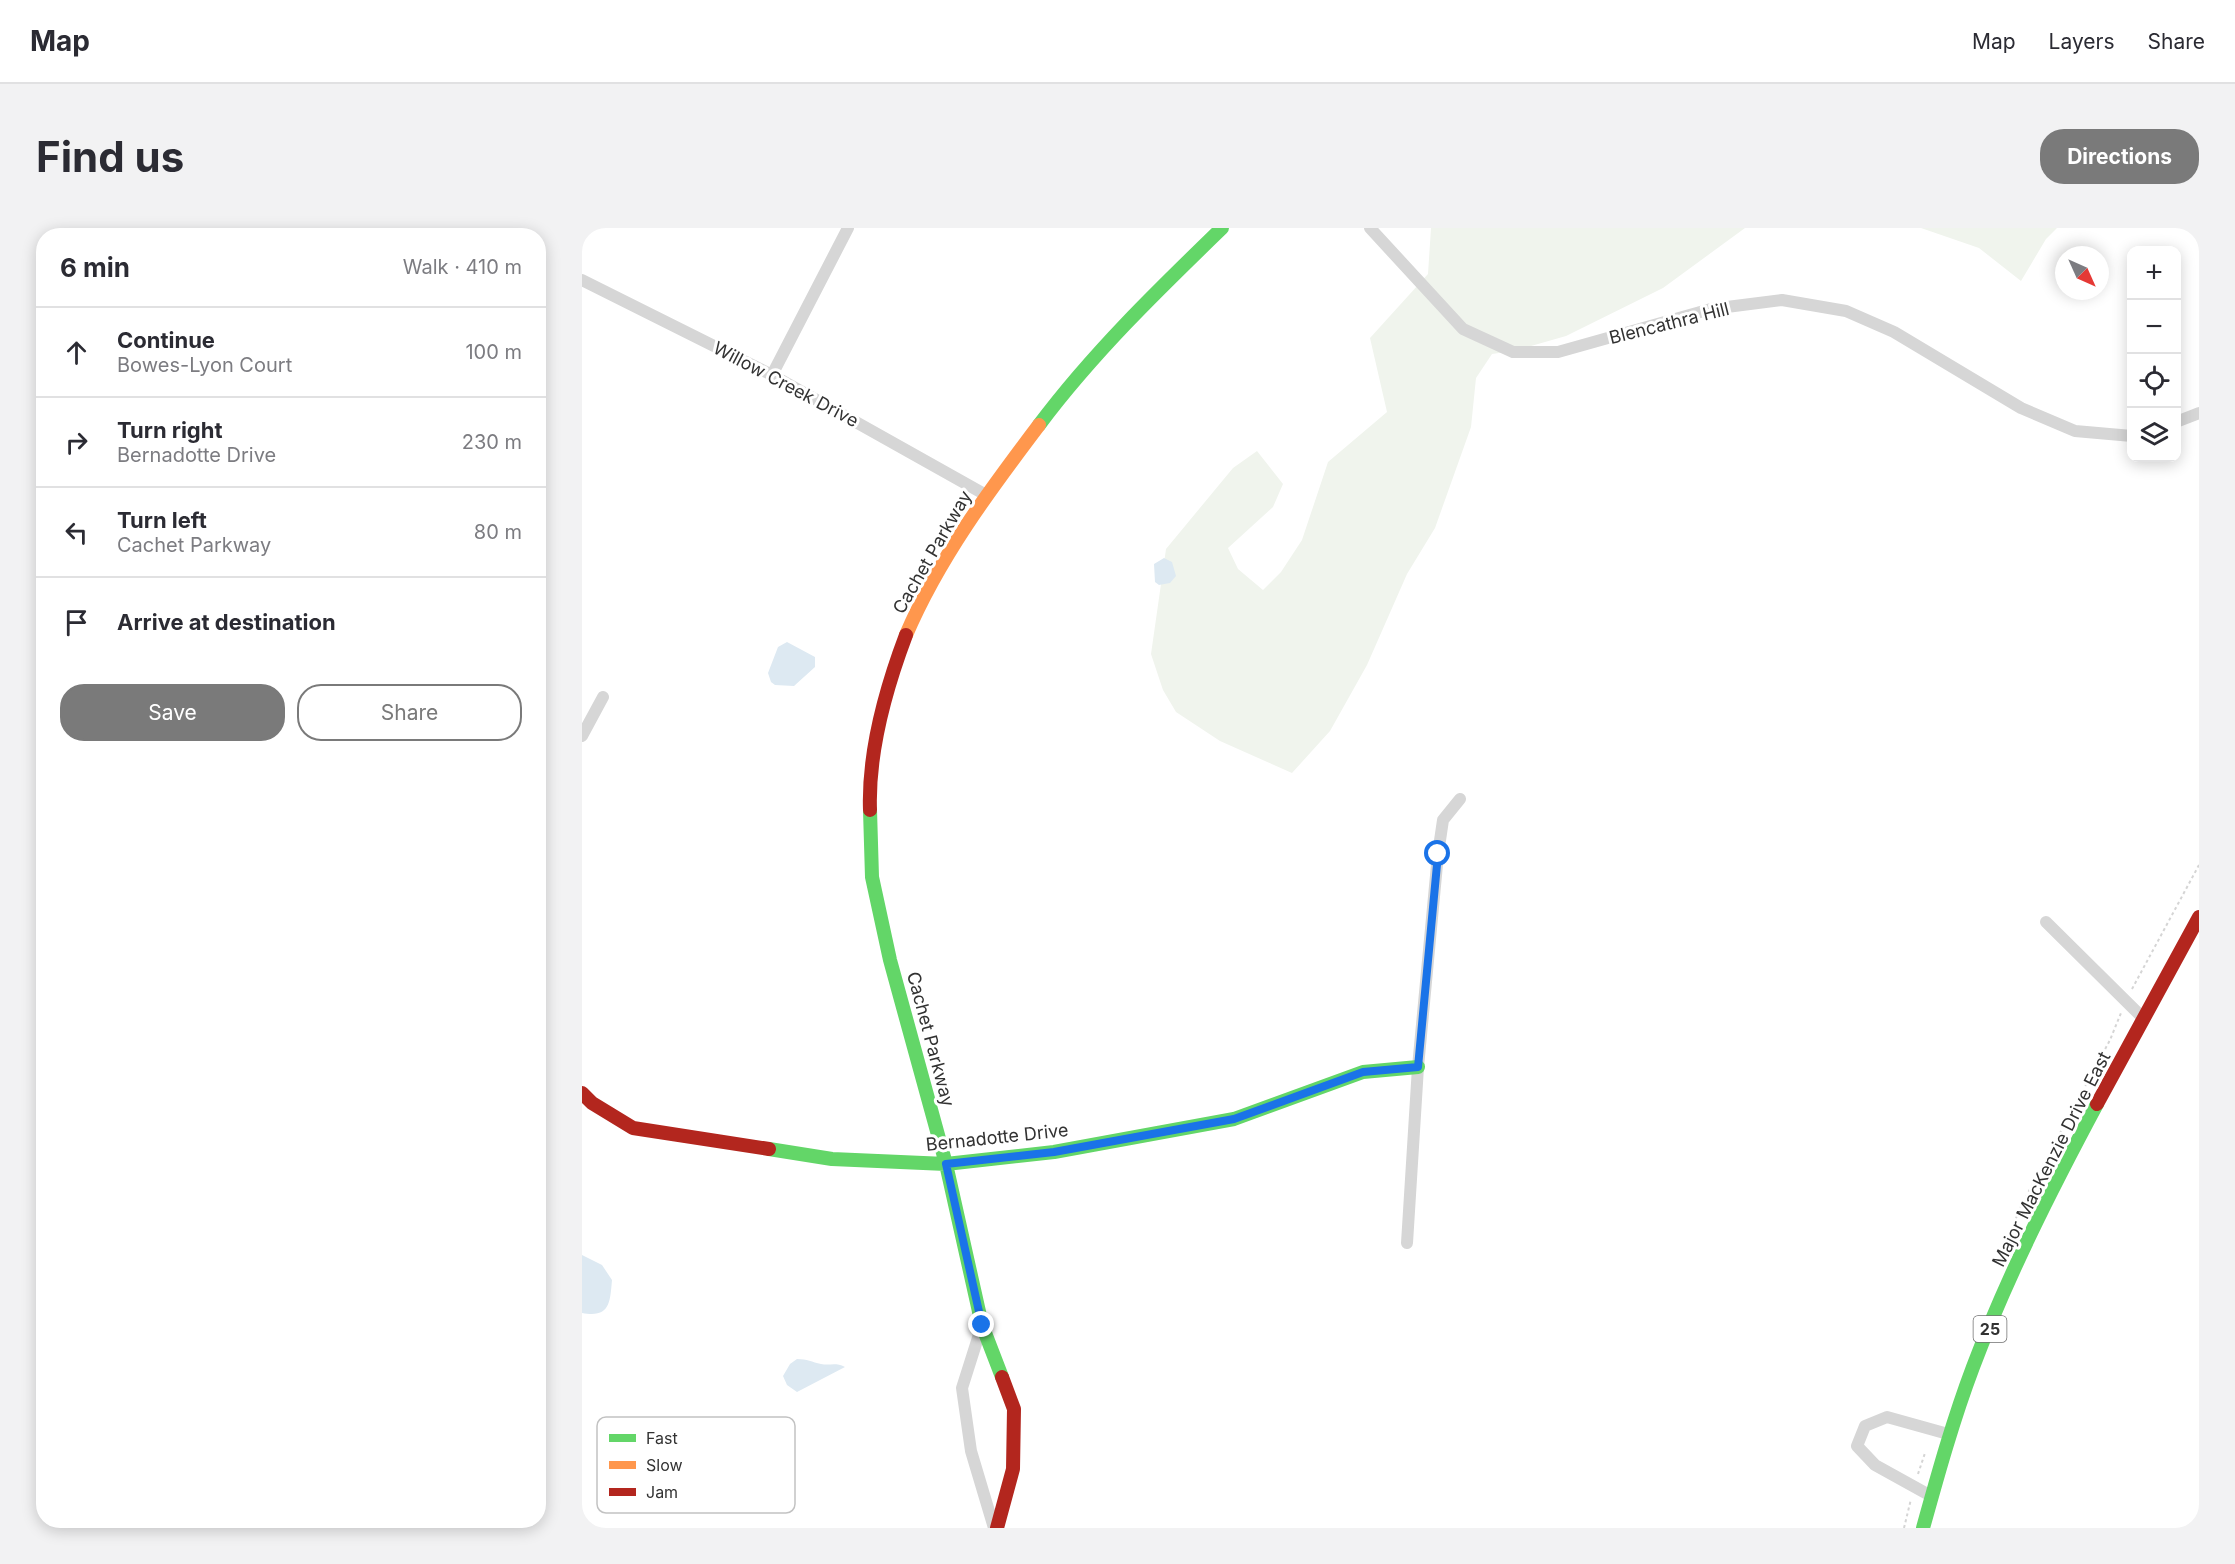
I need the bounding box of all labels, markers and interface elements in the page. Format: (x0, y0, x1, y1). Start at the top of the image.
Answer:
text: Map (30, 24, 90, 58)
text: Map (1972, 29, 2016, 54)
text: Layers (2049, 29, 2115, 54)
text: Share (2148, 29, 2205, 54)
button: Directions (2040, 129, 2199, 184)
text: Find us (36, 131, 184, 182)
north arrow (2055, 246, 2109, 300)
map controls (2127, 246, 2181, 462)
button: + (2127, 246, 2181, 300)
text: 6 min (60, 252, 130, 283)
text: Walk · 410 m (403, 255, 522, 279)
street label: Blencathra Hill (1607, 298, 1731, 348)
button: − (2127, 300, 2181, 354)
text: Continue (117, 327, 215, 353)
icon: ahead (60, 336, 93, 369)
street label: Willow Creek Drive (710, 337, 862, 431)
text: 100 m (465, 340, 522, 364)
text: Bowes-Lyon Court (117, 353, 292, 377)
button: locate (2127, 354, 2181, 408)
button: layers (2127, 408, 2181, 462)
text: Turn right (117, 417, 223, 443)
icon: right (60, 426, 93, 459)
text: 230 m (462, 430, 522, 454)
text: Bernadotte Drive (117, 443, 276, 467)
street label: Cachet Parkway (888, 487, 976, 617)
text: Turn left (117, 507, 207, 533)
icon: left (60, 516, 93, 549)
text: 80 m (474, 520, 522, 544)
text: Cachet Parkway (117, 533, 271, 557)
icon: arrive (60, 606, 93, 639)
text: Arrive at destination (117, 609, 336, 635)
button: Save (60, 684, 285, 741)
button: Share (297, 684, 522, 741)
route start (1424, 840, 1450, 866)
street label: Cachet Parkway (903, 969, 959, 1109)
street label: Major MacKenzie Drive East (1988, 1048, 2115, 1270)
street label: Bernadotte Drive (925, 1119, 1069, 1155)
route end (968, 1311, 994, 1337)
road number: 25 (1974, 1316, 2006, 1342)
legend (597, 1417, 795, 1513)
text: Fast (646, 1428, 678, 1448)
text: Slow (646, 1455, 683, 1475)
text: Jam (646, 1482, 678, 1502)

